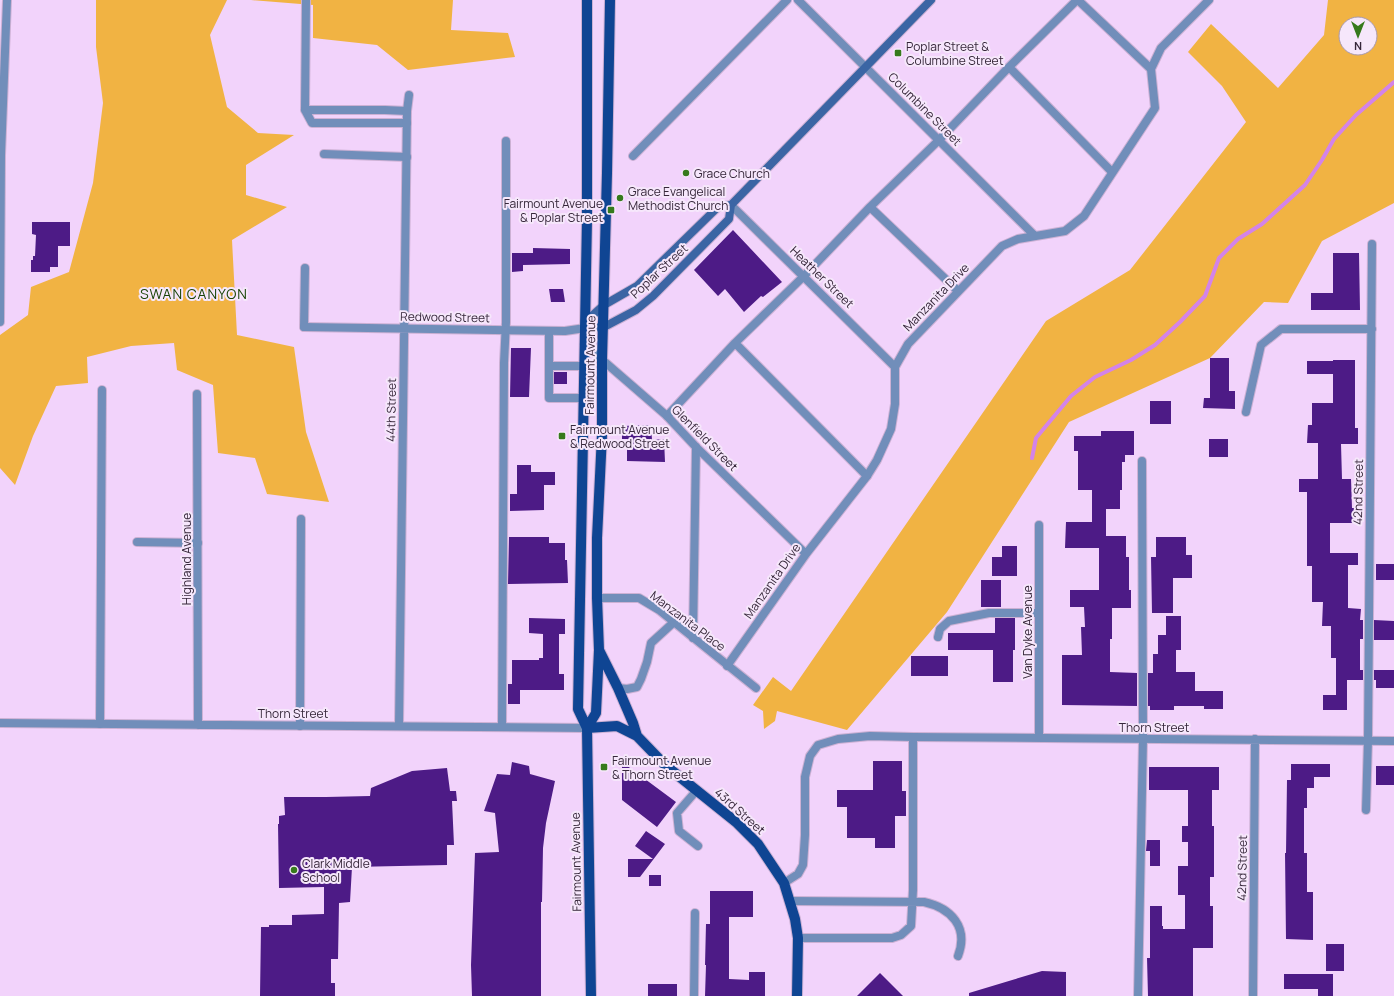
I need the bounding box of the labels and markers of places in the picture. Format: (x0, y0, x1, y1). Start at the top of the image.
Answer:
place label: Poplar Street & Columbine Street (906, 38, 1004, 69)
marker: Poplar Street & Columbine Street (893, 48, 903, 58)
place label: Grace Church (694, 165, 770, 182)
marker: Grace Church (681, 168, 691, 178)
place label: Grace Evangelical Methodist Church (628, 183, 728, 214)
marker: Grace Evangelical Methodist Church (615, 193, 625, 203)
place label: Fairmount Avenue & Poplar Street (504, 195, 603, 226)
marker: Fairmount Avenue & Poplar Street (606, 205, 616, 215)
place label: Fairmount Avenue & Redwood Street (570, 421, 670, 452)
marker: Fairmount Avenue & Redwood Street (557, 431, 567, 441)
place label: Fairmount Avenue & Thorn Street (612, 752, 711, 783)
marker: Fairmount Avenue & Thorn Street (599, 762, 609, 772)
place label: Clark Middle School (302, 855, 370, 886)
marker: Clark Middle School (289, 865, 299, 875)

